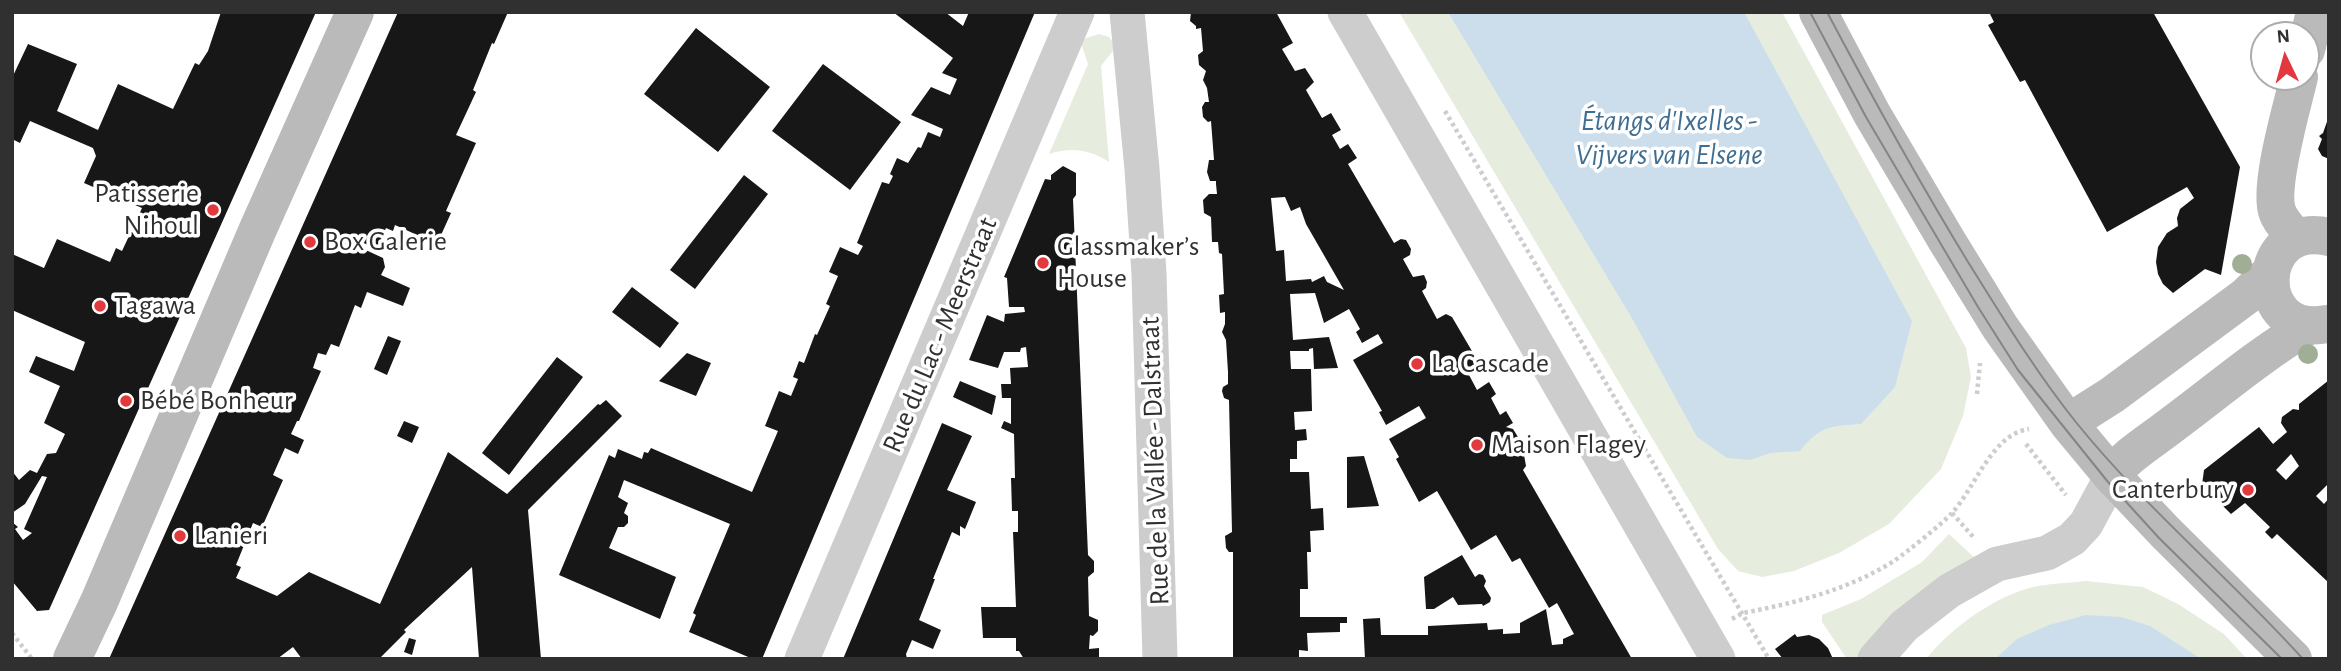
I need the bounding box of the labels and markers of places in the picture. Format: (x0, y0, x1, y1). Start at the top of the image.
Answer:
place label: Patisserie Nihoul (94, 177, 199, 243)
marker: Patisserie Nihoul (205, 202, 221, 218)
place label: Box Galerie (324, 225, 447, 259)
place label: Glassmaker’s House (1057, 230, 1199, 296)
marker: Box Galerie (302, 234, 318, 250)
marker: Glassmaker’s House (1035, 255, 1051, 271)
place label: Tagawa (114, 289, 196, 323)
marker: Tagawa (92, 298, 108, 314)
place label: La Cascade (1431, 347, 1549, 381)
marker: La Cascade (1409, 356, 1425, 372)
place label: Bébé Bonheur (140, 384, 293, 418)
marker: Bébé Bonheur (118, 393, 134, 409)
place label: Maison Flagey (1491, 428, 1646, 462)
marker: Maison Flagey (1469, 437, 1485, 453)
place label: Canterbury (2112, 473, 2234, 507)
marker: Canterbury (2240, 482, 2256, 498)
place label: Lanieri (194, 519, 268, 553)
marker: Lanieri (172, 528, 188, 544)

